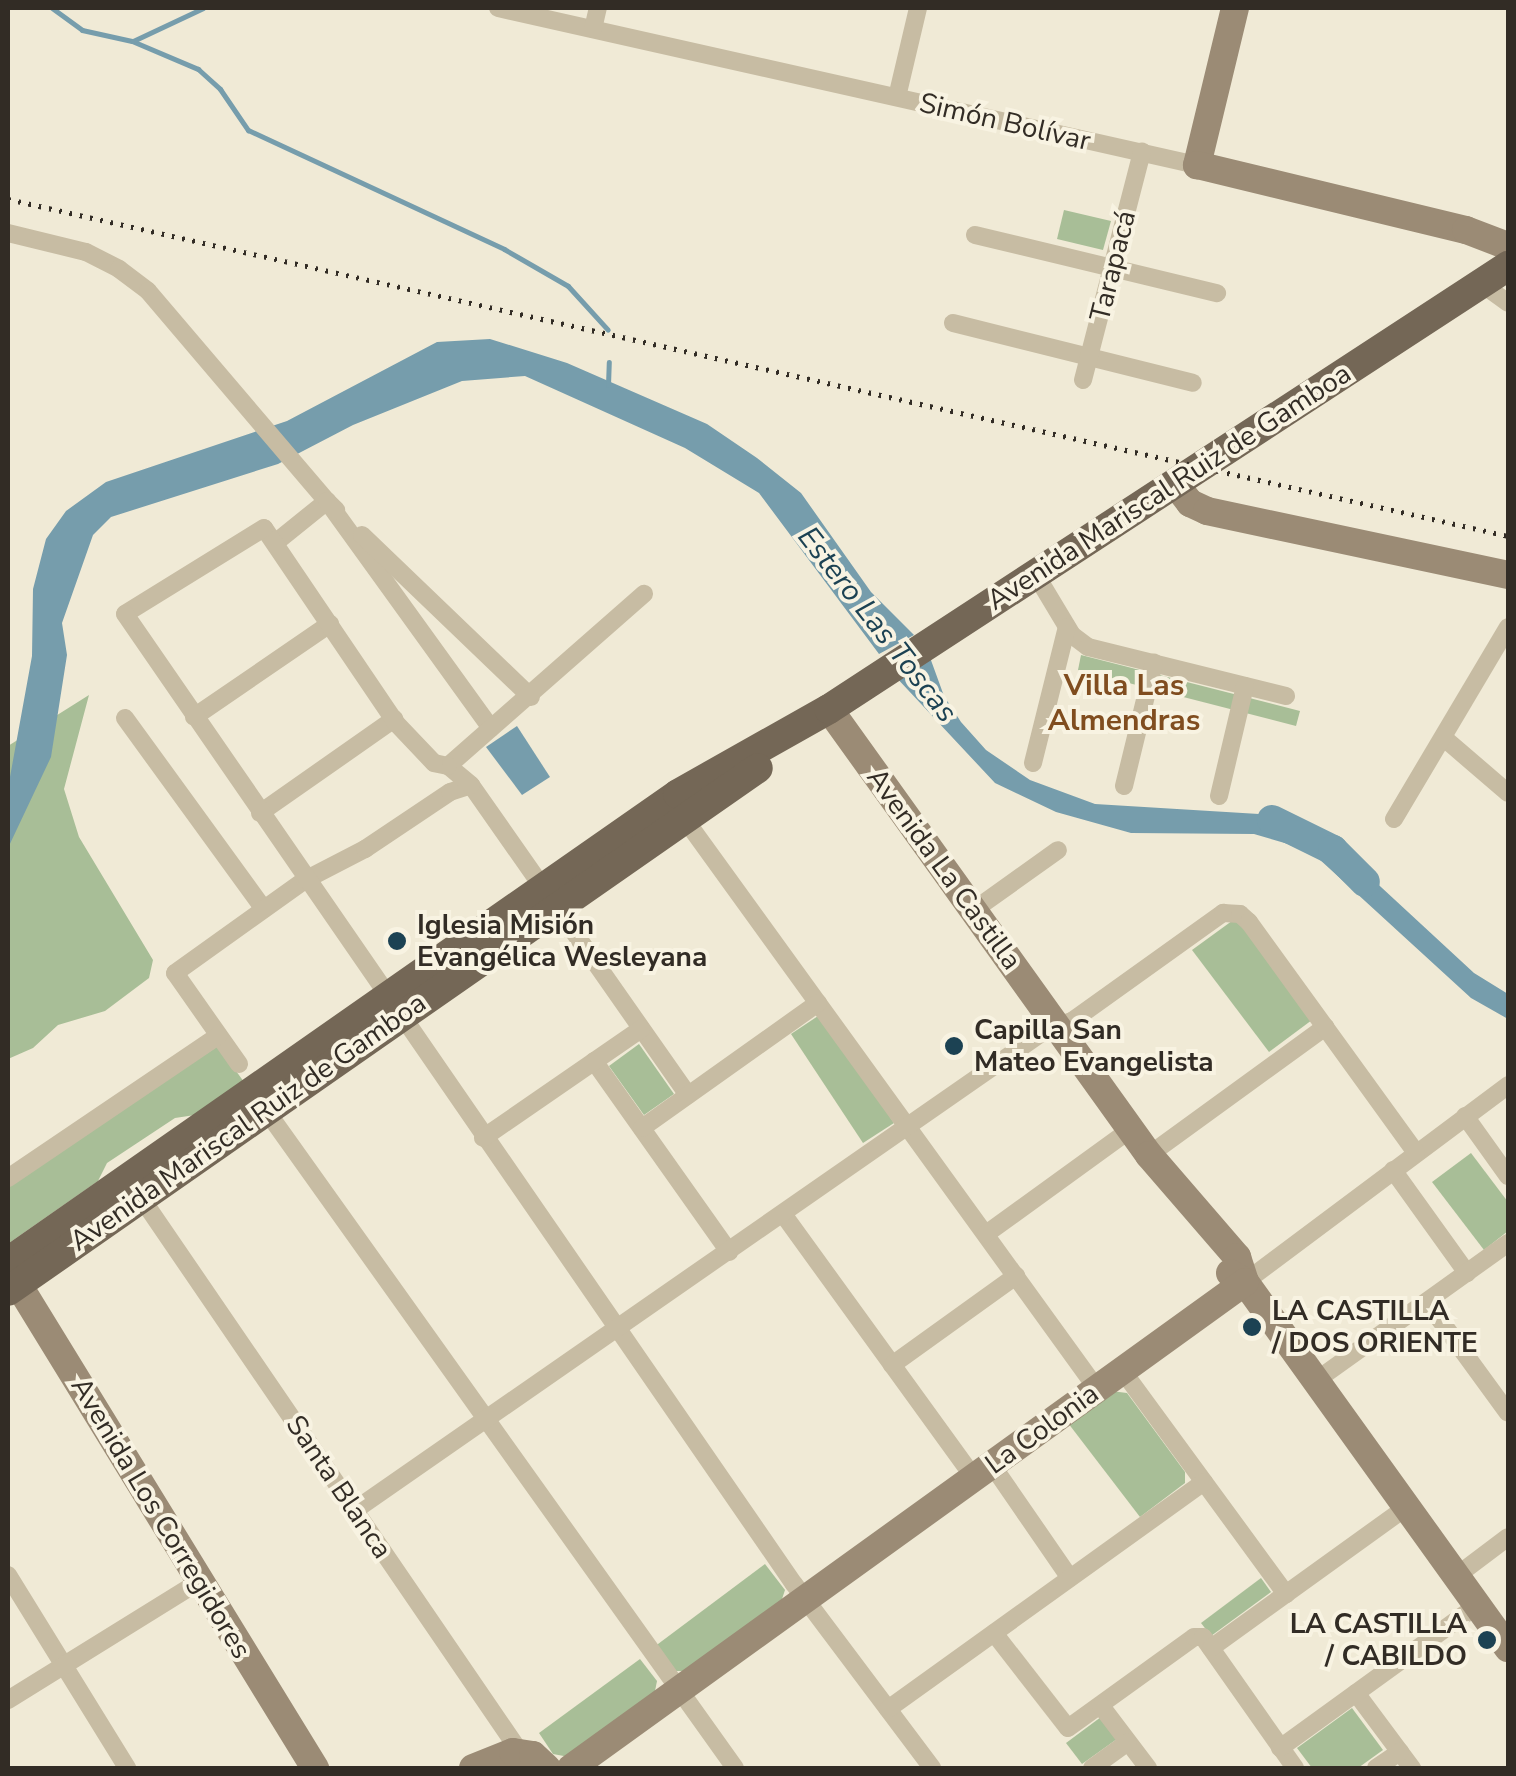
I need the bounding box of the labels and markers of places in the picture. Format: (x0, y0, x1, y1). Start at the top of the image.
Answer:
place label: Iglesia Misión Evangélica Wesleyana (417, 908, 707, 974)
marker: Iglesia Misión Evangélica Wesleyana (386, 930, 408, 952)
place label: Capilla San Mateo Evangelista (974, 1013, 1214, 1079)
marker: Capilla San Mateo Evangelista (943, 1035, 965, 1057)
place label: LA CASTILLA / DOS ORIENTE (1272, 1294, 1478, 1360)
marker: LA CASTILLA / DOS ORIENTE (1241, 1316, 1263, 1338)
place label: LA CASTILLA / CABILDO (1290, 1607, 1467, 1673)
marker: LA CASTILLA / CABILDO (1476, 1629, 1498, 1651)

